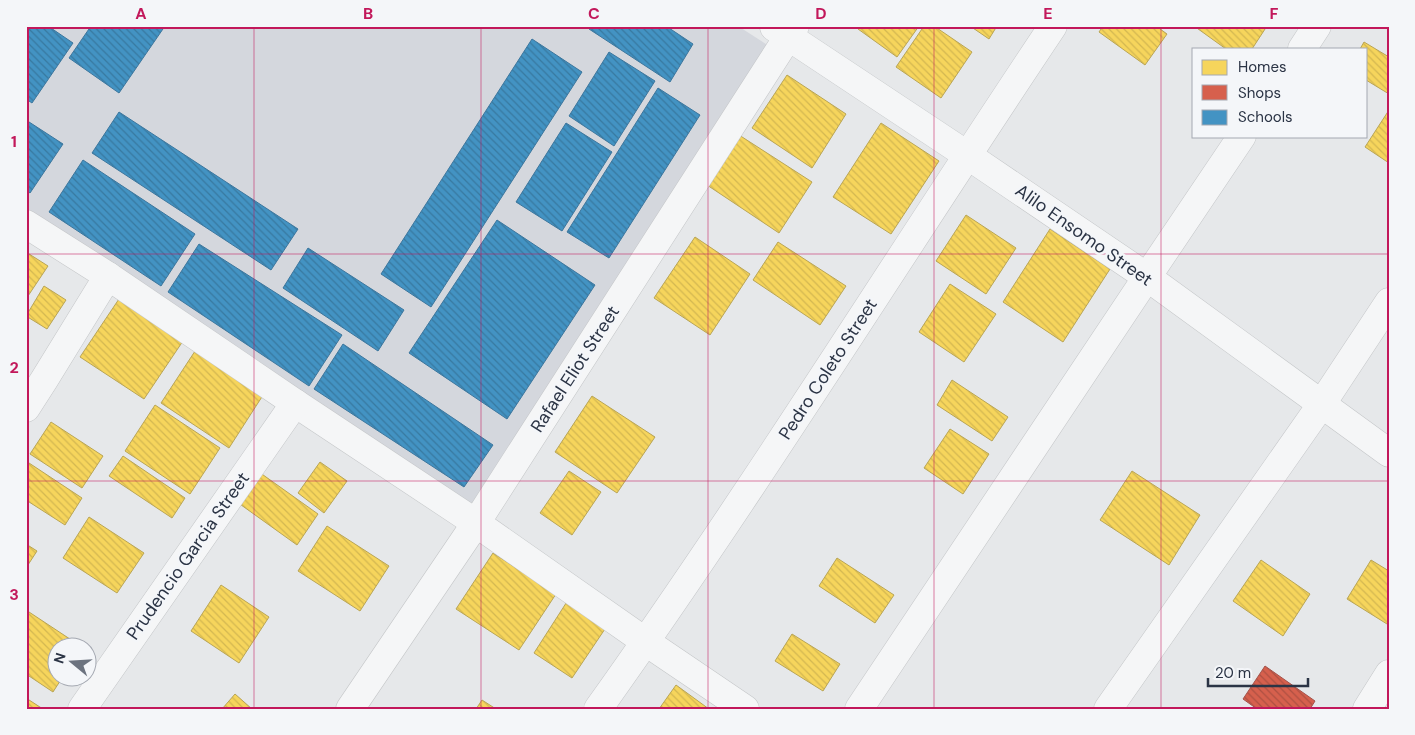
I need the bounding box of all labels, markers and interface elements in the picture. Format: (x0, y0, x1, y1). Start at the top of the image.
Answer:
text: A (135, 3, 147, 24)
text: B (363, 3, 373, 24)
text: C (588, 3, 600, 24)
text: D (815, 3, 827, 24)
text: E (1043, 3, 1053, 24)
text: F (1270, 3, 1279, 24)
legend (1192, 48, 1368, 138)
text: Homes (1238, 57, 1287, 77)
text: Shops (1238, 83, 1281, 103)
text: Schools (1238, 107, 1293, 127)
text: 1 (11, 131, 17, 152)
street label: Alilo Ensomo Street (1011, 179, 1157, 291)
street label: Pedro Coleto Street (773, 294, 883, 444)
street label: Rafael Eliot Street (525, 301, 625, 437)
text: 2 (9, 357, 19, 378)
street label: Prudencio Garcia Street (121, 467, 255, 645)
text: 3 (9, 584, 19, 605)
north arrow (48, 638, 98, 688)
text: N (49, 650, 70, 666)
scale bar (1208, 655, 1308, 687)
text: 20 m (1215, 663, 1251, 683)

